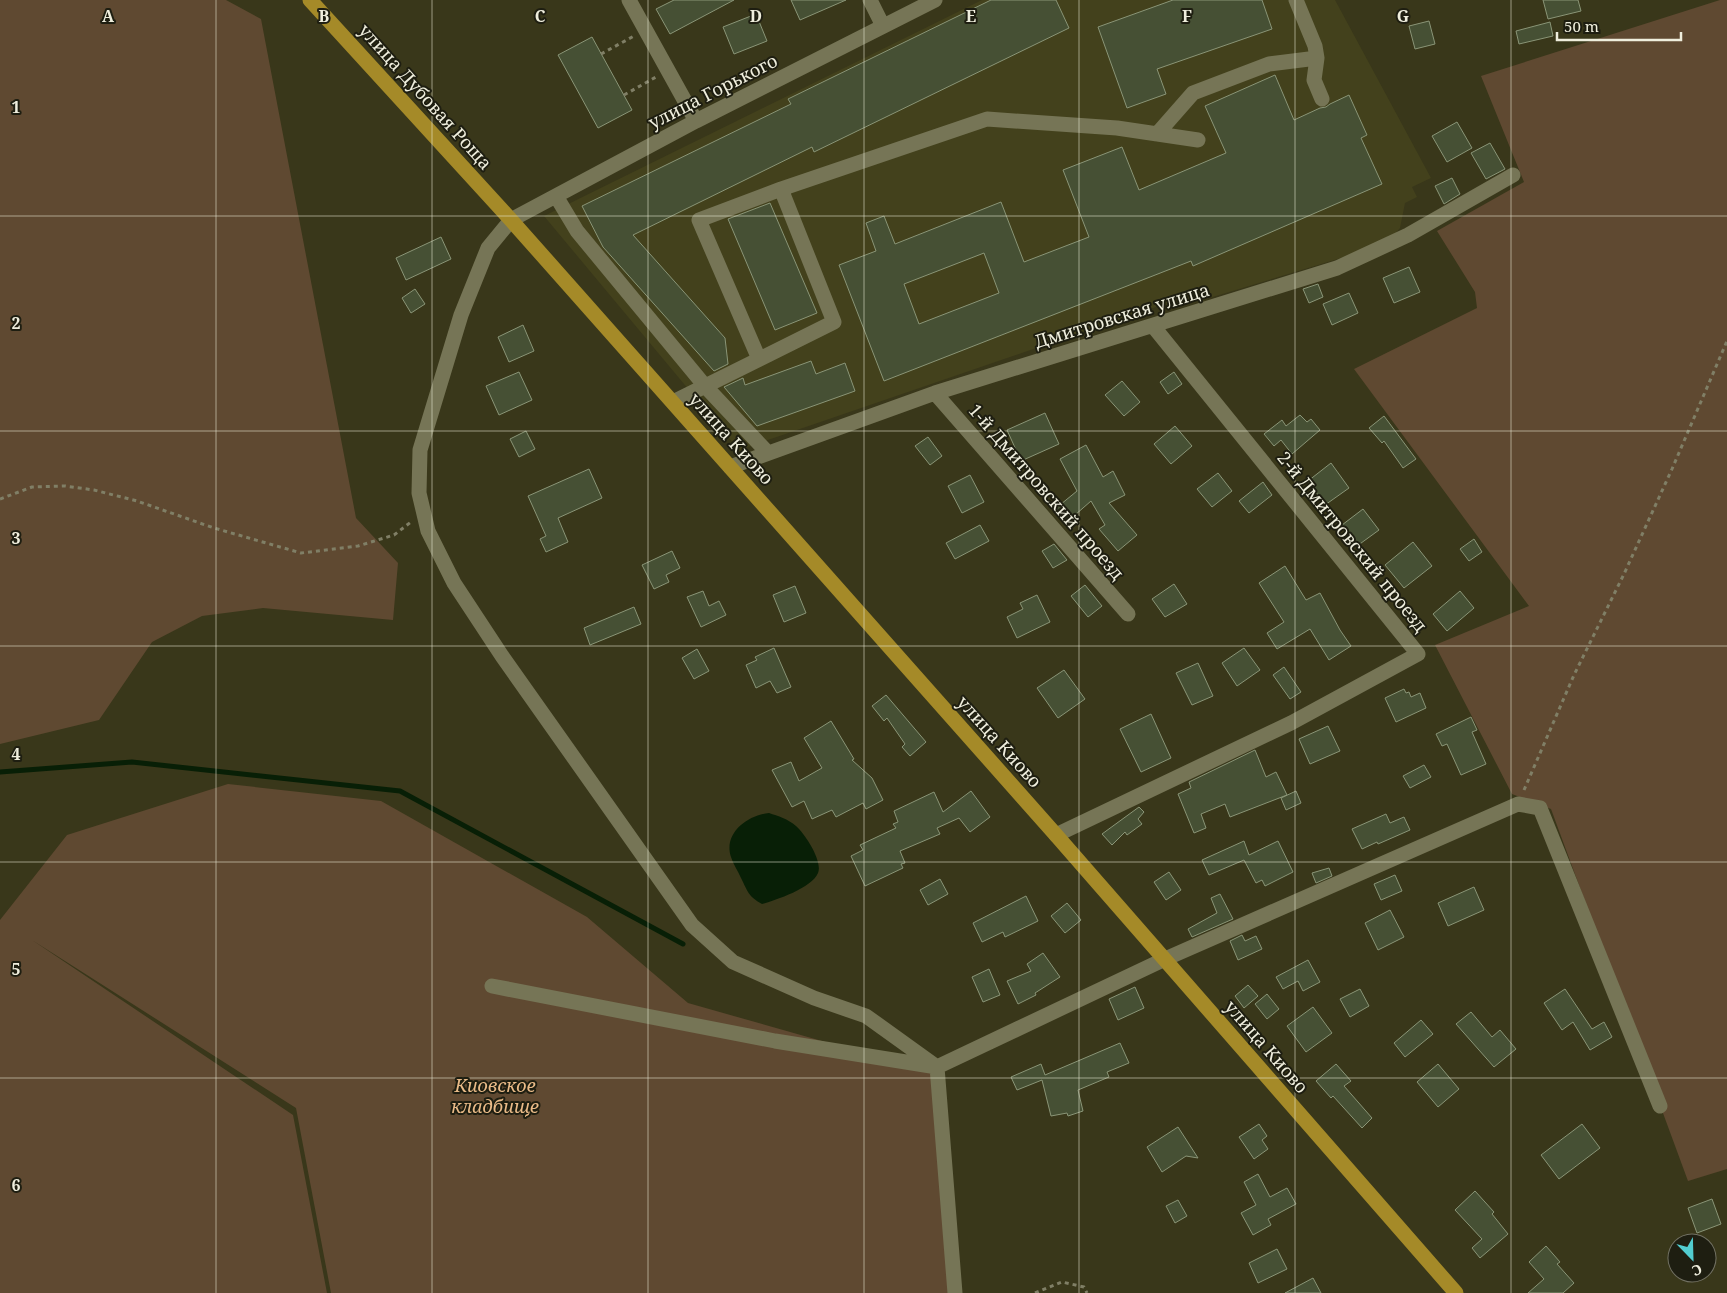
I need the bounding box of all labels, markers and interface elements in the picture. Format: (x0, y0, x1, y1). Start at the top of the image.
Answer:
text: A (102, 5, 115, 27)
text: B (319, 5, 330, 27)
text: C (535, 5, 546, 27)
text: D (750, 5, 762, 27)
text: E (966, 5, 976, 27)
text: F (1182, 5, 1192, 27)
text: G (1397, 5, 1409, 27)
scale bar (1557, 10, 1681, 42)
text: 50 m (1564, 16, 1599, 36)
street label: улица Дубовая Роща (354, 18, 498, 174)
street label: улица Горького (644, 48, 781, 134)
text: 1 (11, 96, 21, 118)
street label: Дмитровская улица (1031, 277, 1212, 353)
text: 2 (11, 312, 21, 334)
street label: улица Киово (684, 387, 779, 489)
street label: 1-й Дмитровский проезд (964, 398, 1130, 584)
street label: 2-й Дмитровский проезд (1272, 446, 1433, 637)
text: 3 (11, 527, 21, 549)
street label: улица Киово (952, 690, 1047, 792)
text: 4 (11, 743, 21, 765)
text: 5 (11, 958, 21, 980)
street label: улица Киово (1220, 995, 1314, 1098)
park label: Киовское кладбище (451, 1073, 539, 1118)
text: 6 (11, 1174, 21, 1196)
north arrow (1667, 1233, 1717, 1283)
text: С (1689, 1260, 1705, 1281)

